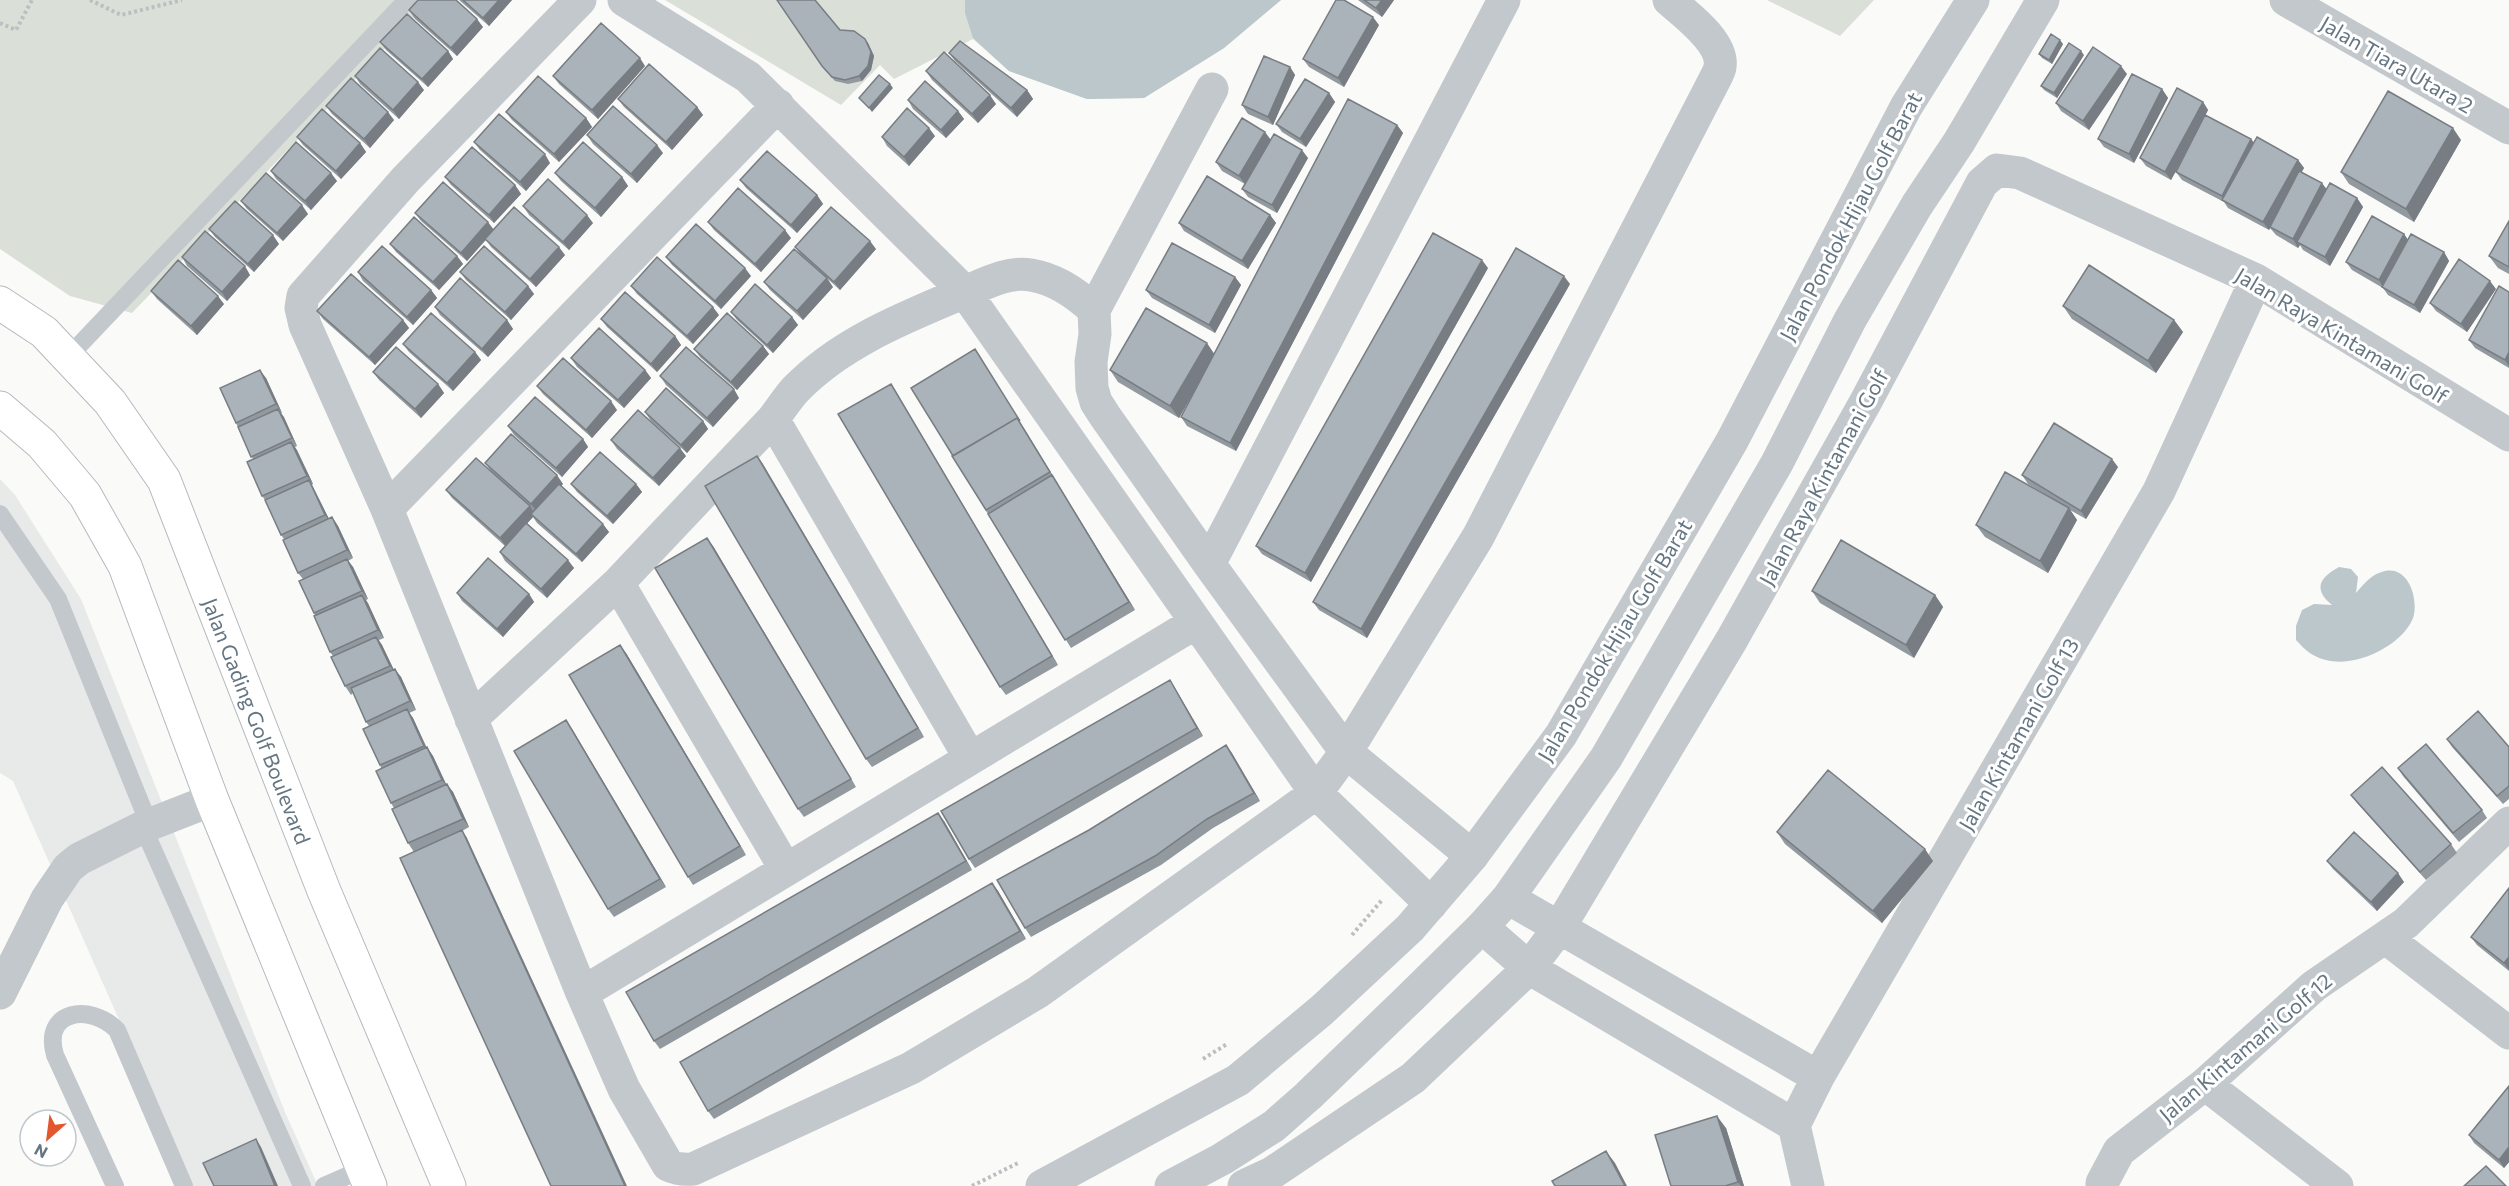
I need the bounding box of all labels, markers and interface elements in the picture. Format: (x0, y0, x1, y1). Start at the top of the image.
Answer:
street label: Jalan Tiara Utara 2 (2316, 10, 2478, 118)
street label: Jalan Pondok Hijau Golf Barat (1774, 87, 1926, 345)
street label: Jalan Raya Kintamani Golf (2231, 262, 2453, 409)
street label: Jalan Raya Kintamani Golf (1753, 364, 1893, 589)
street label: Jalan Pondok Hijau Golf Barat (1532, 514, 1696, 766)
street label: Jalan Gading Golf Boulevard (198, 594, 317, 847)
street label: Jalan Kintamani Golf 13 (1953, 633, 2083, 835)
street label: Jalan Kintamani Golf 12 (2154, 968, 2336, 1126)
north arrow (18, 1108, 78, 1168)
text: N (31, 1140, 50, 1163)

